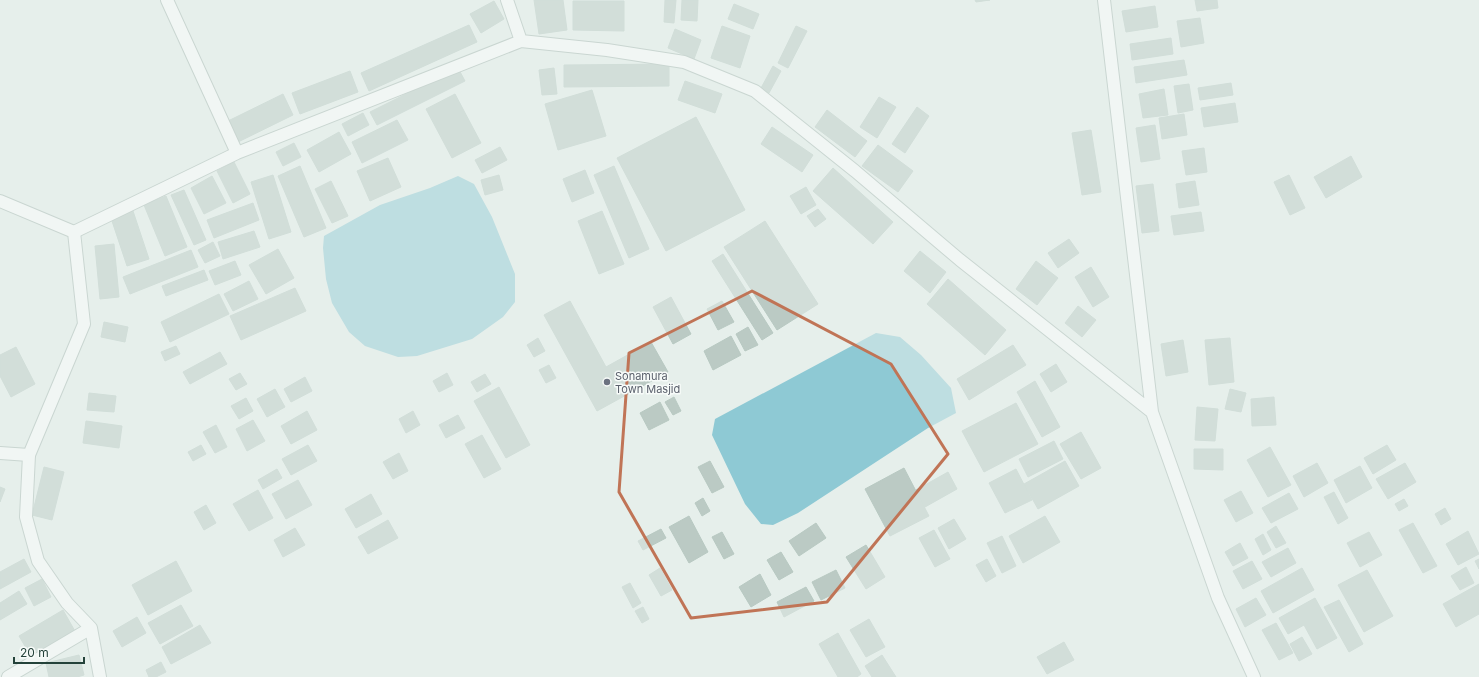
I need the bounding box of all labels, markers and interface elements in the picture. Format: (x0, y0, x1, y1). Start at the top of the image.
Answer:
place label: Sonamura Town Masjid (615, 369, 680, 396)
marker: Sonamura Town Masjid (602, 377, 612, 387)
scale bar (14, 639, 84, 665)
text: 20 m (20, 645, 49, 660)

